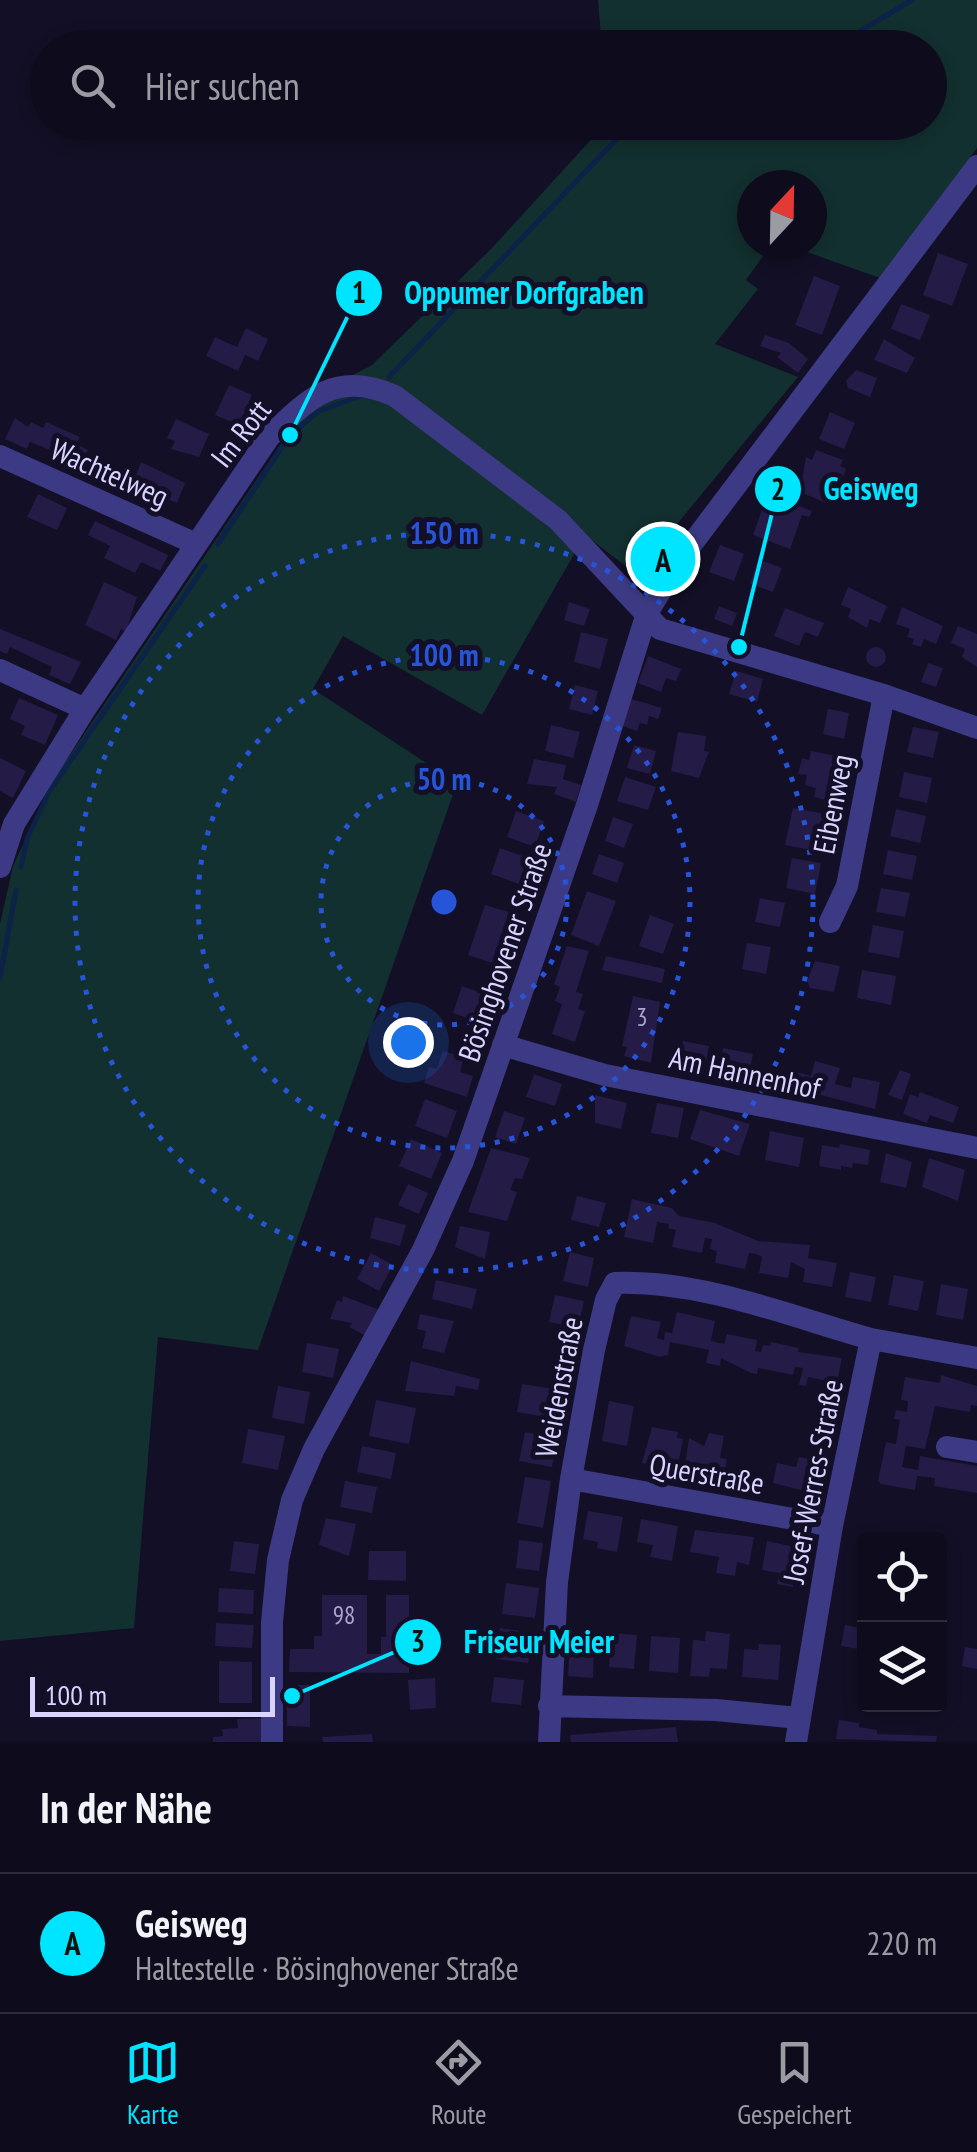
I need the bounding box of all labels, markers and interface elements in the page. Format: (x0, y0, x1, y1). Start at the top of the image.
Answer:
search box (30, 30, 947, 140)
icon: search (65, 58, 120, 113)
text: Hier suchen (145, 61, 300, 110)
north arrow (737, 170, 827, 260)
callout: Oppumer Dorfgraben (334, 262, 664, 324)
text: Oppumer Dorfgraben (404, 271, 644, 313)
text: 1 (352, 272, 366, 311)
street label: Im Rott (201, 391, 279, 475)
street label: Wachtelweg (45, 429, 175, 515)
callout: Geisweg (753, 458, 938, 520)
text: Geisweg (824, 467, 918, 509)
text: 2 (771, 469, 785, 508)
text: 150 m (409, 513, 479, 552)
pin: A (630, 522, 696, 596)
text: 100 m (409, 635, 479, 674)
street label: Eibenweg (803, 751, 861, 857)
text: 50 m (417, 759, 471, 798)
street label: Bösinghovener Straße (448, 838, 560, 1066)
centre of rings (426, 884, 462, 920)
house number: 3 (636, 1001, 648, 1033)
your location (383, 1017, 434, 1068)
street label: Am Hannenhof (666, 1037, 825, 1107)
street label: Weidenstraße (525, 1313, 591, 1461)
street label: Josef-Werres-Straße (773, 1376, 851, 1587)
street label: Querstraße (647, 1444, 767, 1502)
map controls (857, 1532, 947, 1712)
button: locate (857, 1532, 947, 1622)
house number: 98 (333, 1599, 355, 1631)
callout: Friseur Meier (393, 1611, 634, 1673)
text: Friseur Meier (464, 1620, 615, 1662)
text: 3 (411, 1621, 425, 1660)
button: layers (857, 1622, 947, 1712)
scale bar (30, 1672, 275, 1716)
text: 100 m (45, 1676, 107, 1713)
text: In der Nähe (40, 1780, 212, 1835)
text: Geisweg (135, 1898, 248, 1947)
text: A (64, 1922, 81, 1964)
text: 220 m (866, 1922, 937, 1964)
text: Haltestelle · Bösinghovener Straße (135, 1947, 519, 1989)
tab: Karte (125, 2035, 180, 2132)
tab: Route (431, 2035, 487, 2132)
tab: Gespeichert (737, 2035, 852, 2132)

